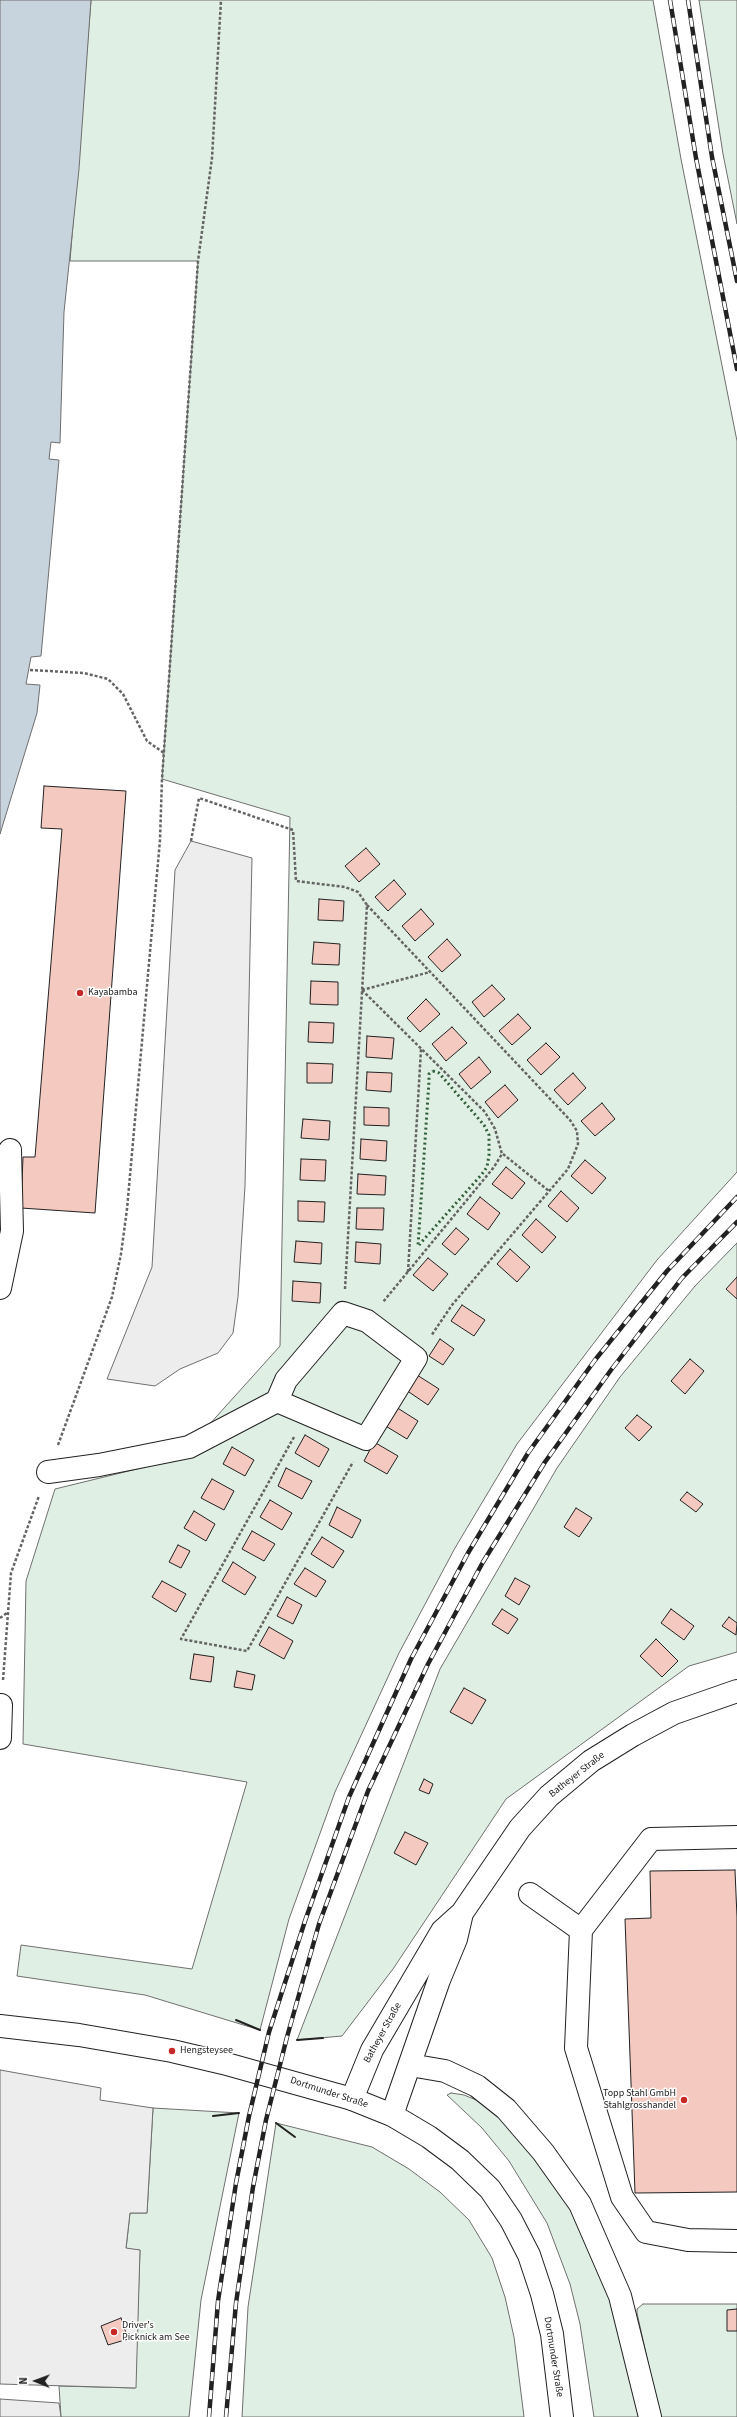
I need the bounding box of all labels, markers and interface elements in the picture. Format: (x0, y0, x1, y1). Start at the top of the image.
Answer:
place label: Kayabamba (88, 987, 137, 999)
marker: Kayabamba (75, 988, 85, 998)
street label: Batheyer Straße (547, 1750, 607, 1800)
street label: Batheyer Straße (361, 2001, 405, 2065)
place label: Hengsteysee (180, 2045, 233, 2057)
marker: Hengsteysee (167, 2046, 177, 2056)
street label: Dortmunder Straße (289, 2075, 369, 2111)
place label: Topp Stahl GmbH Stahlgrosshandel (603, 2088, 676, 2112)
marker: Topp Stahl GmbH Stahlgrosshandel (679, 2095, 689, 2105)
street label: Dortmunder Straße (541, 2316, 565, 2398)
place label: Driver's Picknick am See (122, 2320, 190, 2344)
marker: Driver's Picknick am See (109, 2327, 119, 2337)
north arrow (16, 2361, 56, 2401)
text: N (16, 2377, 31, 2385)

